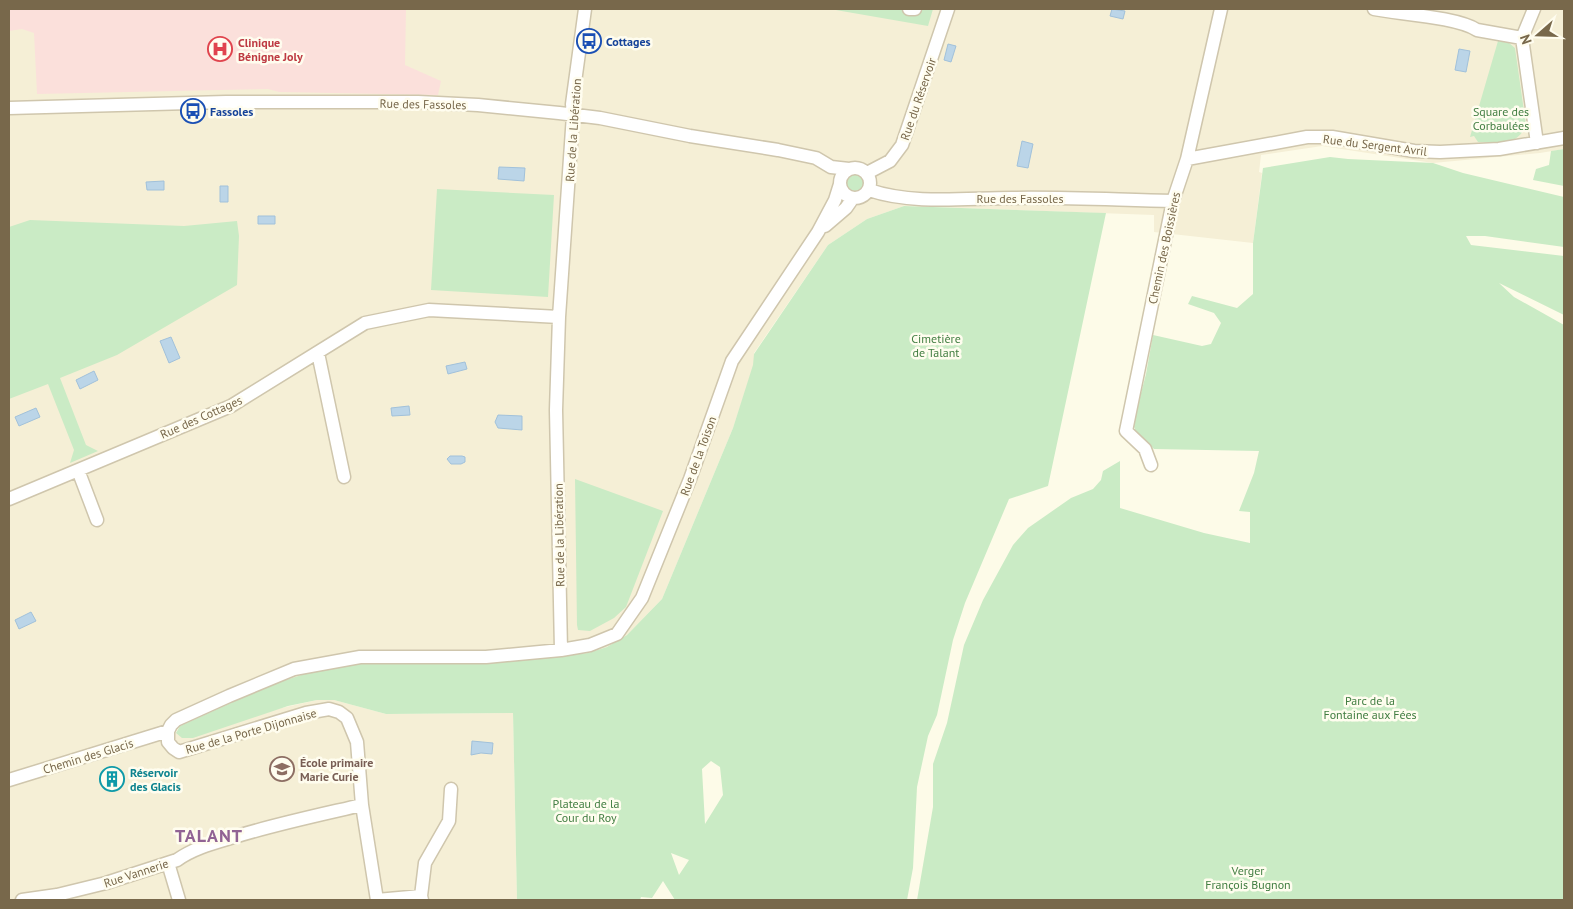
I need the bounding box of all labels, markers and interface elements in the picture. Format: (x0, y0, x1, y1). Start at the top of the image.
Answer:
north arrow (1513, 10, 1563, 60)
bus stop icon: Cottages (576, 28, 602, 54)
text: N (1516, 32, 1536, 47)
place label: Cottages (606, 34, 651, 49)
place label: Clinique Bénigne Joly (238, 35, 303, 64)
hospital icon: Clinique Bénigne Joly (207, 36, 233, 62)
street label: Rue du Réservoir (897, 56, 939, 142)
street label: Rue de la Libération (562, 78, 584, 182)
street label: Rue des Fassoles (379, 96, 467, 112)
bus stop icon: Fassoles (180, 98, 206, 124)
place label: Fassoles (210, 104, 253, 119)
park label: Square des Corbaulées (1473, 104, 1529, 133)
street label: Rue du Sergent Avril (1322, 131, 1428, 159)
street label: Rue des Fassoles (977, 191, 1063, 206)
street label: Chemin des Boissières (1145, 191, 1183, 305)
park label: Cimetière de Talant (911, 331, 961, 360)
street label: Rue des Cottages (158, 392, 244, 442)
street label: Rue de la Toison (677, 414, 719, 498)
street label: Rue de la Libération (551, 483, 567, 587)
park label: Parc de la Fontaine aux Fées (1323, 693, 1417, 722)
street label: Rue de la Porte Dijonnaise (184, 705, 318, 757)
street label: Chemin des Glacis (41, 735, 135, 777)
place label: École primaire Marie Curie (300, 755, 373, 784)
school or university icon: École primaire Marie Curie (269, 756, 295, 782)
place label: Réservoir des Glacis (130, 765, 181, 794)
building icon: Réservoir des Glacis (99, 766, 125, 792)
park label: Plateau de la Cour du Roy (552, 796, 620, 825)
district label: TALANT (175, 824, 243, 847)
street label: Rue Vannerie (102, 855, 170, 891)
park label: Verger François Bugnon (1205, 863, 1291, 892)

